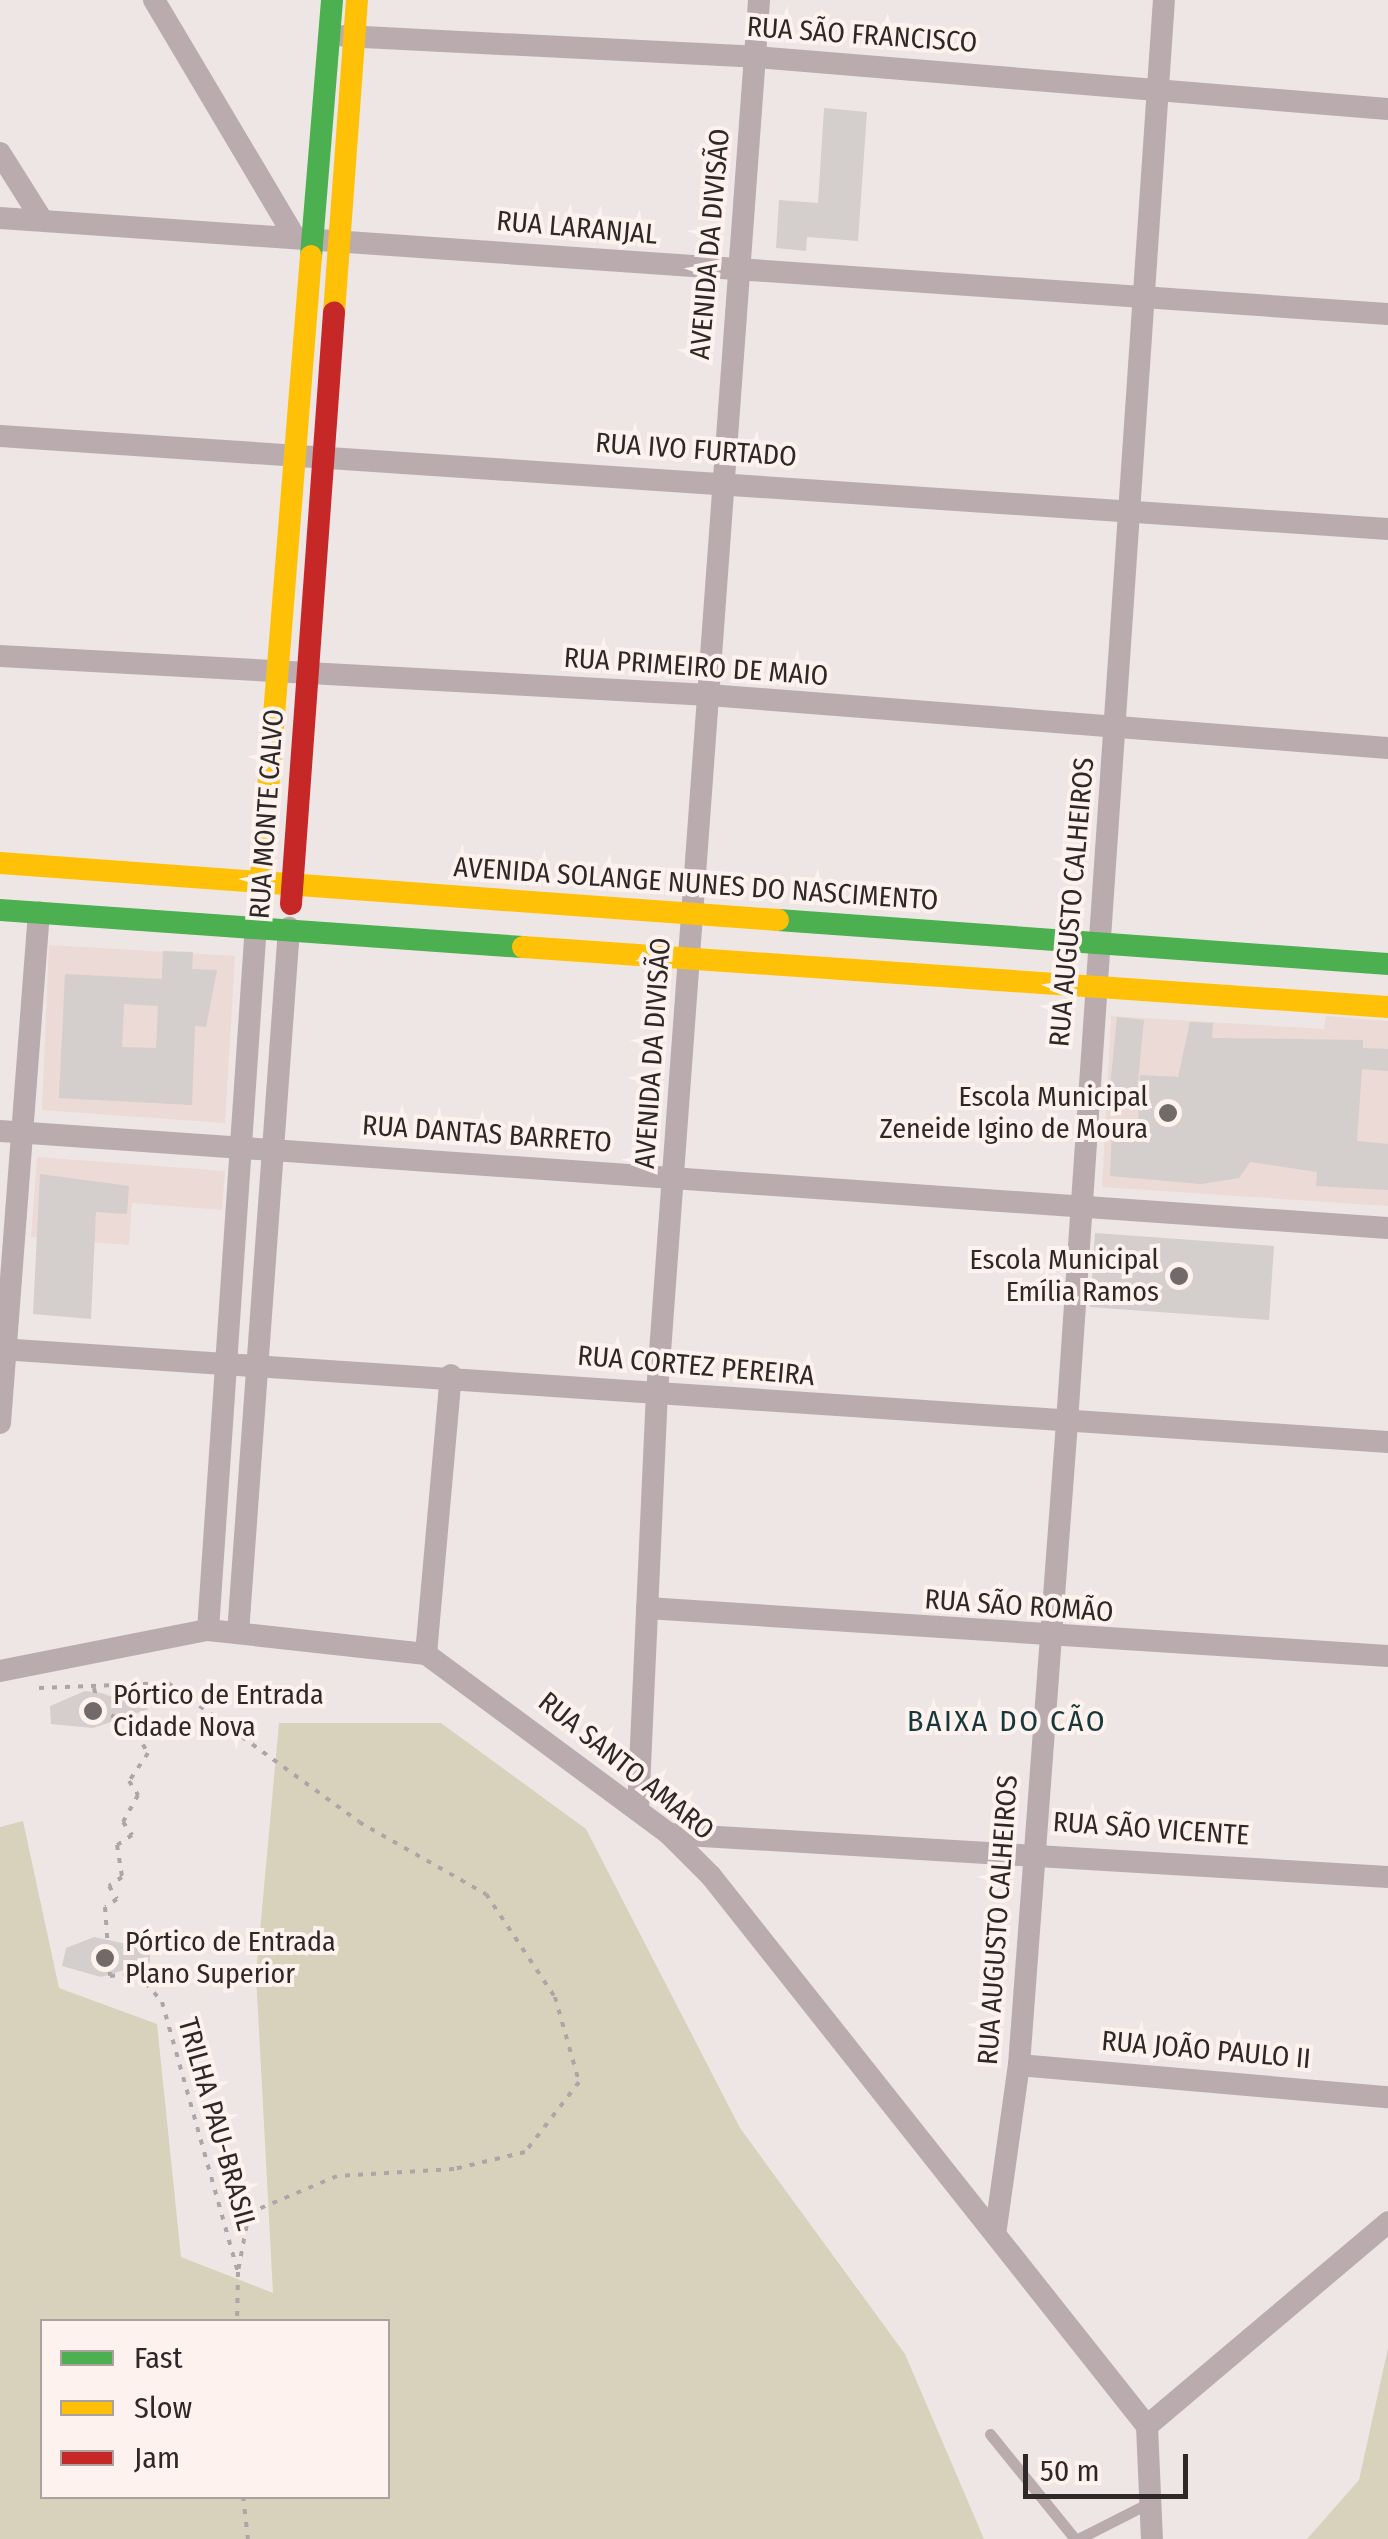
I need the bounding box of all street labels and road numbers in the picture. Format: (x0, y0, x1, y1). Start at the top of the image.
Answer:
street label: RUA SÃO FRANCISCO (746, 10, 978, 60)
street label: AVENIDA DA DIVISÃO (683, 127, 737, 361)
street label: RUA LARANJAL (495, 204, 659, 252)
street label: RUA IVO FURTADO (594, 426, 798, 474)
street label: RUA PRIMEIRO DE MAIO (563, 641, 829, 693)
street label: RUA MONTE CALVO (243, 708, 291, 920)
street label: RUA AUGUSTO CALHEIROS (1043, 756, 1101, 1048)
street label: AVENIDA SOLANGE NUNES DO NASCIMENTO (453, 850, 939, 918)
street label: AVENIDA DA DIVISÃO (628, 936, 678, 1170)
street label: RUA DANTAS BARRETO (361, 1109, 613, 1159)
street label: RUA CORTEZ PEREIRA (576, 1339, 816, 1393)
street label: RUA SÃO ROMÃO (923, 1583, 1115, 1629)
street label: RUA SANTO AMARO (531, 1685, 721, 1847)
street label: RUA AUGUSTO CALHEIROS (971, 1774, 1025, 2066)
street label: RUA SÃO VICENTE (1052, 1805, 1250, 1853)
street label: TRILHA PAU-BRASIL (171, 2014, 263, 2234)
street label: RUA JOÃO PAULO II (1100, 2024, 1312, 2076)

